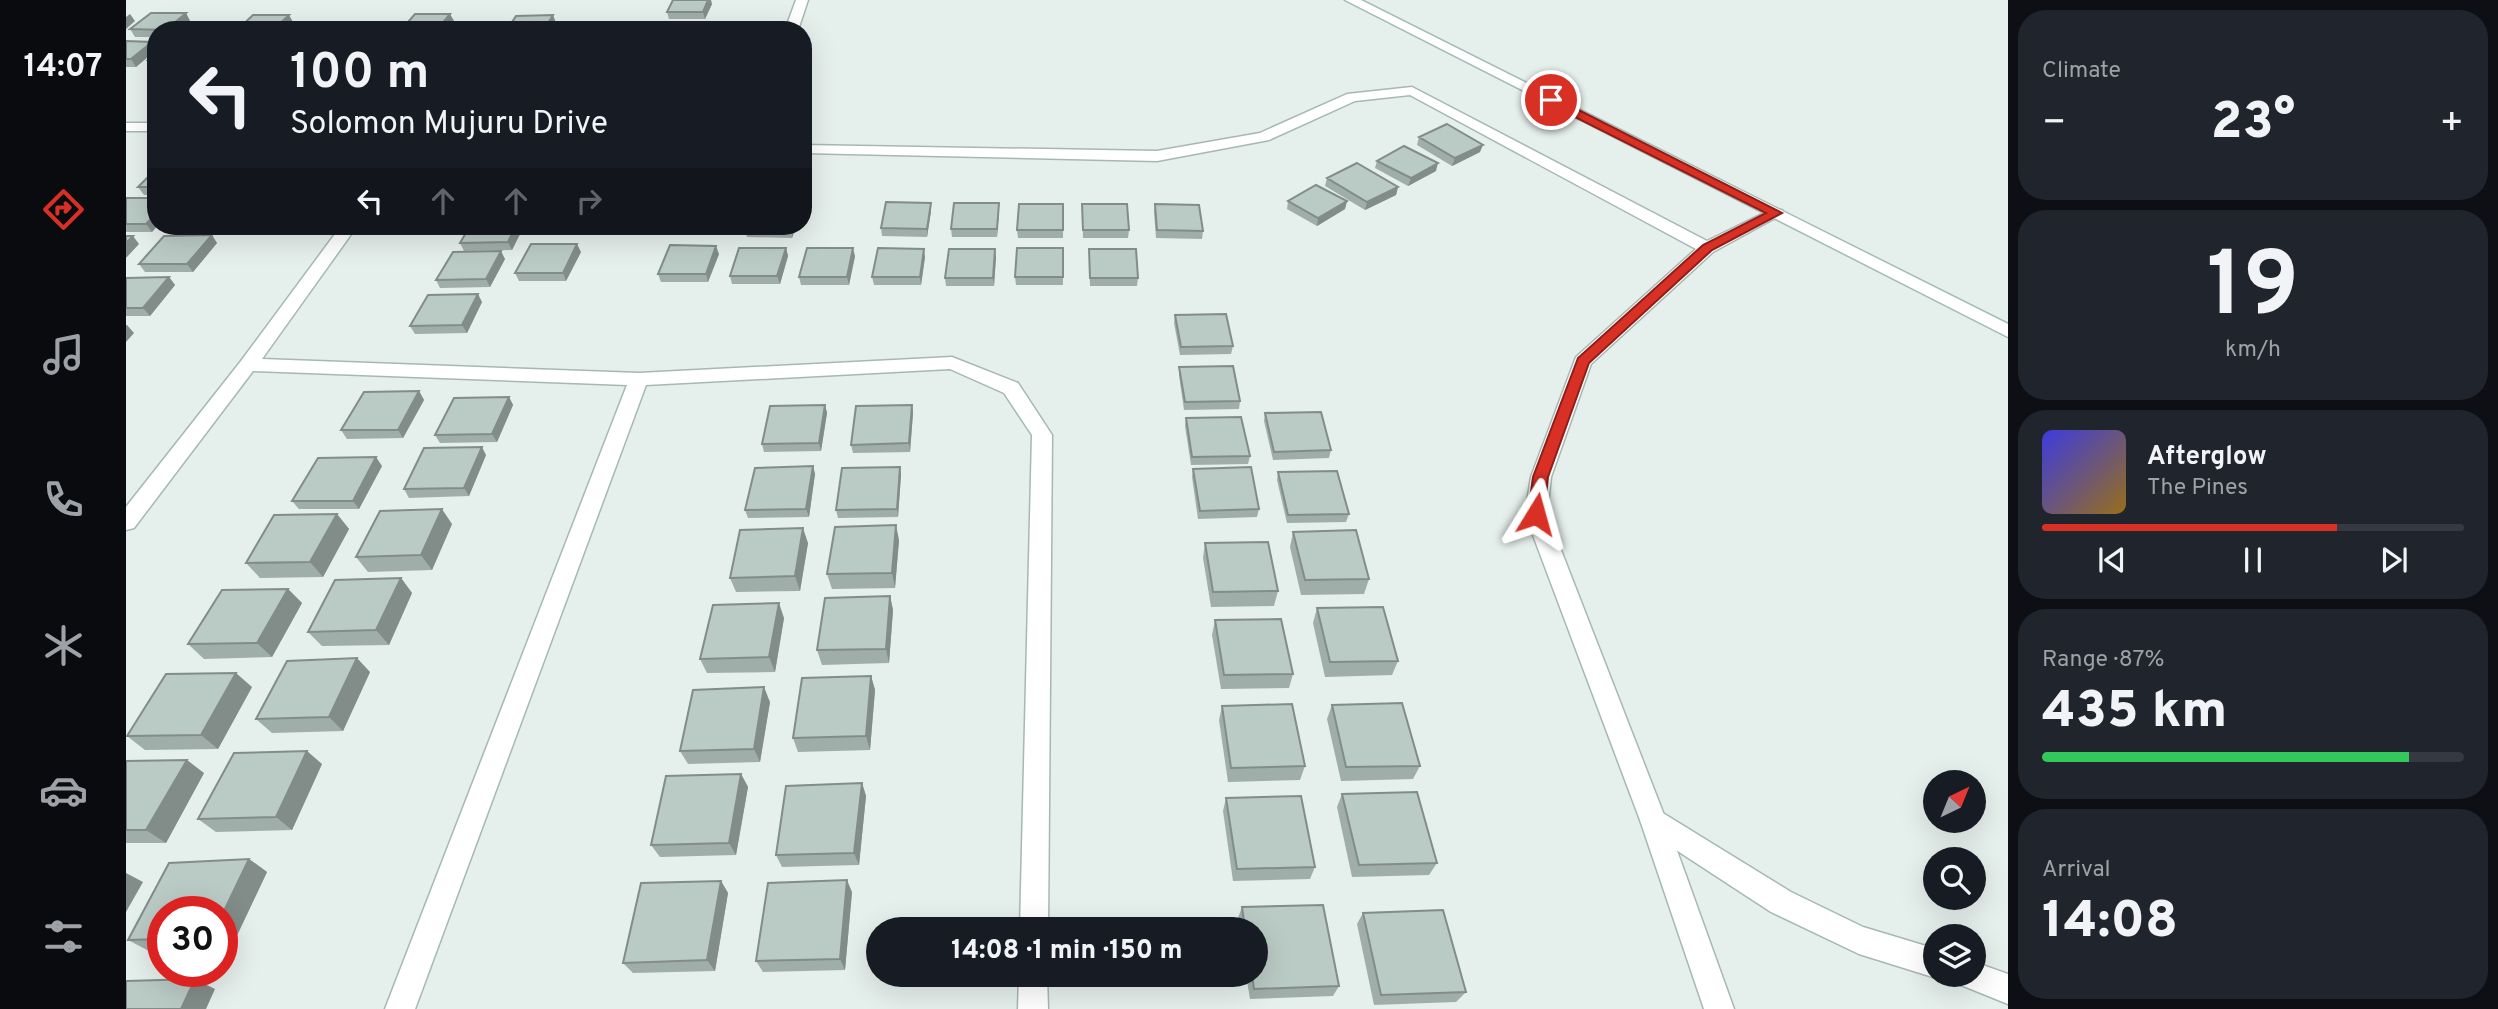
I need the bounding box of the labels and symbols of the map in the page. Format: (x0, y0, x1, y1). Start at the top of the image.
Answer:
pin (1521, 70, 1581, 130)
position arrow (1499, 477, 1573, 551)
north arrow (1923, 770, 1986, 833)
speed limit sign: 30 (147, 896, 238, 987)

